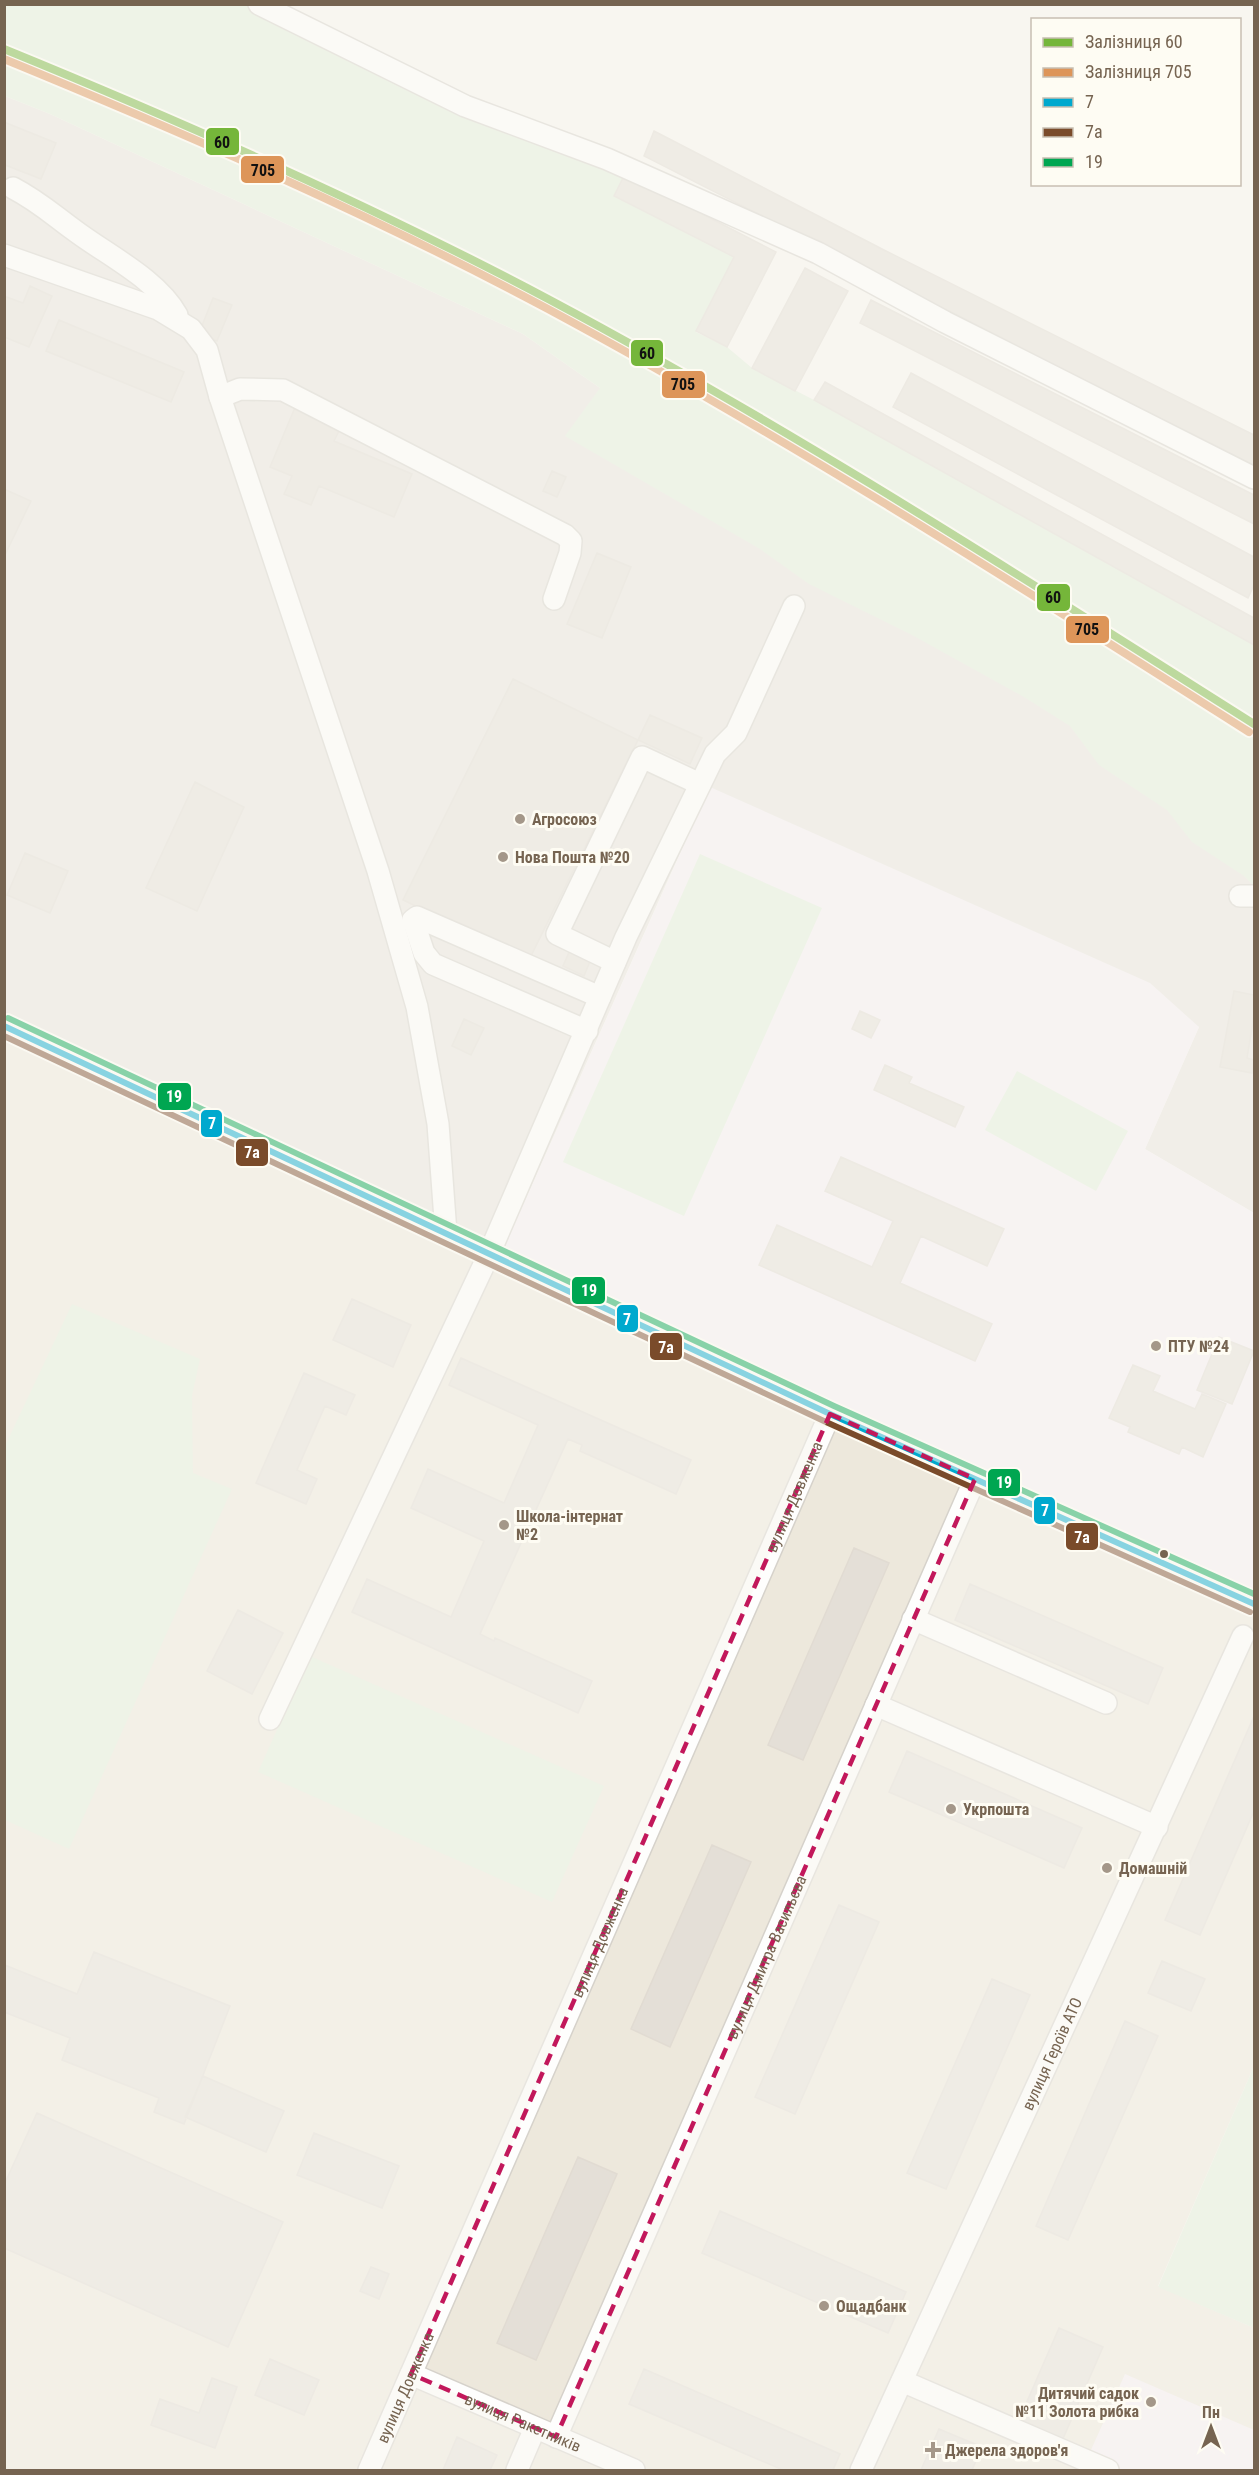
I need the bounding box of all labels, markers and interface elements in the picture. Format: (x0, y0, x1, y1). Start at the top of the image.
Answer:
legend (1031, 18, 1241, 186)
text: Залізниця 60 (1085, 31, 1183, 52)
text: Залізниця 705 (1085, 61, 1192, 82)
text: 7 (1085, 91, 1094, 112)
text: 7а (1085, 121, 1103, 142)
line badge: 60 (205, 127, 240, 156)
text: 60 (214, 133, 230, 152)
text: 19 (1085, 151, 1103, 172)
line badge: 705 (240, 155, 285, 184)
text: 705 (251, 161, 275, 180)
line badge: 60 (630, 339, 664, 367)
text: 60 (639, 344, 655, 363)
line badge: 705 (661, 370, 706, 399)
text: 705 (671, 375, 695, 394)
line badge: 60 (1036, 583, 1071, 612)
text: 60 (1045, 588, 1061, 607)
line badge: 705 (1065, 615, 1110, 644)
text: 705 (1075, 620, 1099, 639)
place label: Агросоюз (532, 810, 597, 829)
marker: Агросоюз (513, 812, 527, 826)
place label: Нова Пошта №20 (515, 848, 630, 867)
marker: Нова Пошта №20 (496, 850, 510, 864)
line badge: 19 (157, 1082, 192, 1111)
text: 19 (166, 1087, 182, 1106)
line badge: 7 (200, 1109, 223, 1138)
text: 7 (208, 1114, 216, 1133)
line badge: 7а (235, 1138, 269, 1167)
text: 7а (244, 1143, 260, 1162)
line badge: 19 (571, 1276, 606, 1305)
text: 19 (581, 1281, 597, 1300)
line badge: 7 (616, 1304, 639, 1333)
text: 7 (623, 1310, 631, 1329)
line badge: 7а (649, 1332, 683, 1361)
place label: ПТУ №24 (1168, 1337, 1229, 1356)
text: 7а (658, 1338, 674, 1357)
marker: ПТУ №24 (1149, 1339, 1163, 1353)
street label: вулиця Довженка (762, 1439, 827, 1555)
line badge: 19 (987, 1468, 1021, 1497)
text: 19 (996, 1473, 1012, 1492)
line badge: 7 (1033, 1496, 1056, 1525)
text: 7 (1041, 1501, 1049, 1520)
place label: Школа-інтернат №2 (516, 1507, 623, 1544)
marker: Школа-інтернат №2 (497, 1518, 511, 1532)
line badge: 7а (1065, 1522, 1099, 1551)
text: 7а (1074, 1528, 1090, 1547)
unlabelled marker (1158, 1548, 1170, 1560)
place label: Укрпошта (963, 1800, 1030, 1819)
marker: Укрпошта (944, 1802, 958, 1816)
place label: Домашній (1119, 1859, 1187, 1878)
marker: Домашній (1100, 1861, 1114, 1875)
street label: вулиця Дмитра Васильєва (722, 1872, 811, 2042)
street label: вулиця Довженка (567, 1884, 632, 2000)
street label: вулиця Героїв АТО (1018, 1995, 1086, 2113)
place label: Ощадбанк (836, 2297, 907, 2316)
marker: Ощадбанк (817, 2299, 831, 2313)
street label: вулиця Довженка (373, 2330, 438, 2446)
place label: Дитячий садок №11 Золота рибка (1015, 2384, 1139, 2421)
street label: вулиця Ракетників (462, 2389, 584, 2456)
marker: Дитячий садок №11 Золота рибка (1144, 2395, 1158, 2409)
north arrow (1181, 2397, 1241, 2457)
text: Пн (1202, 2403, 1220, 2422)
place label: Джерела здоров'я (945, 2441, 1068, 2460)
marker: Джерела здоров'я (926, 2443, 940, 2457)

